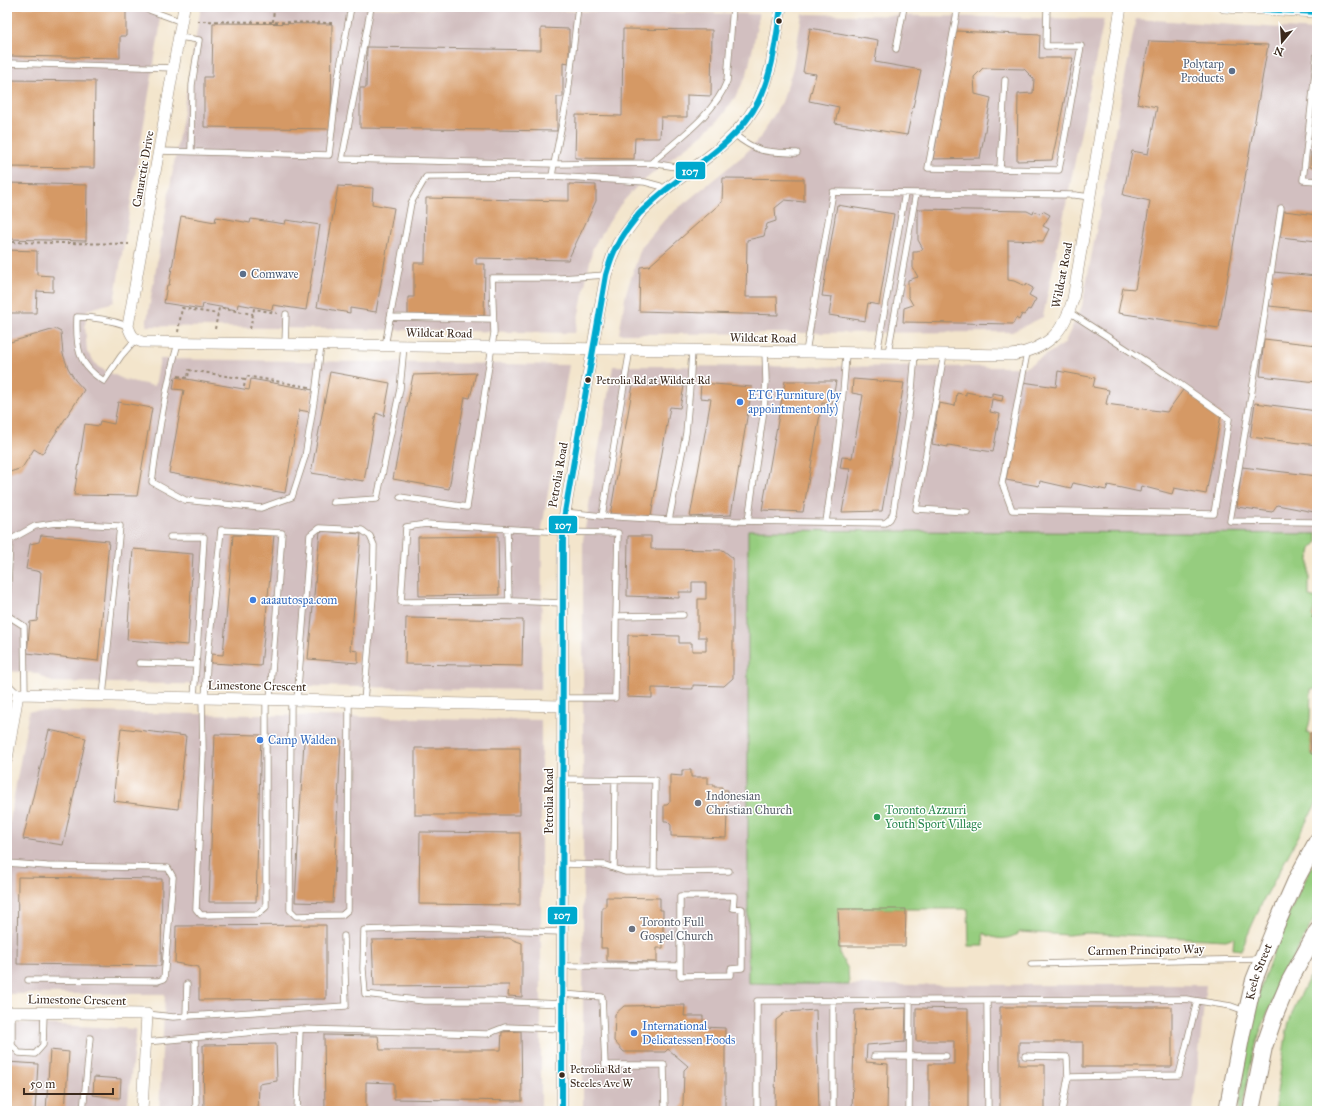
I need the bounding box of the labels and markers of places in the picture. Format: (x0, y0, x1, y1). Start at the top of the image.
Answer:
unlabelled marker (774, 16, 784, 26)
place label: Polytarp Products (1181, 57, 1224, 85)
marker: Polytarp Products (1227, 66, 1237, 76)
place label: Comwave (251, 267, 299, 281)
marker: Comwave (238, 269, 248, 279)
place label: Petrolia Rd at Wildcat Rd (596, 374, 711, 387)
marker: Petrolia Rd at Wildcat Rd (583, 375, 593, 385)
place label: ETC Furniture (by appointment only) (748, 388, 842, 416)
marker: ETC Furniture (by appointment only) (735, 397, 745, 407)
place label: aaaautospa.com (261, 593, 337, 607)
marker: aaaautospa.com (248, 595, 258, 605)
place label: Camp Walden (268, 733, 337, 747)
marker: Camp Walden (255, 735, 265, 745)
place label: Indonesian Christian Church (706, 789, 792, 817)
marker: Indonesian Christian Church (693, 798, 703, 808)
place label: Toronto Azzurri Youth Sport Village (885, 803, 982, 832)
marker: Toronto Azzurri Youth Sport Village (872, 812, 882, 822)
place label: Toronto Full Gospel Church (640, 915, 714, 943)
marker: Toronto Full Gospel Church (627, 924, 637, 934)
place label: International Delicatessen Foods (642, 1019, 735, 1047)
marker: International Delicatessen Foods (629, 1028, 639, 1038)
place label: Petrolia Rd at Steeles Ave W (570, 1063, 633, 1090)
marker: Petrolia Rd at Steeles Ave W (557, 1070, 567, 1080)

